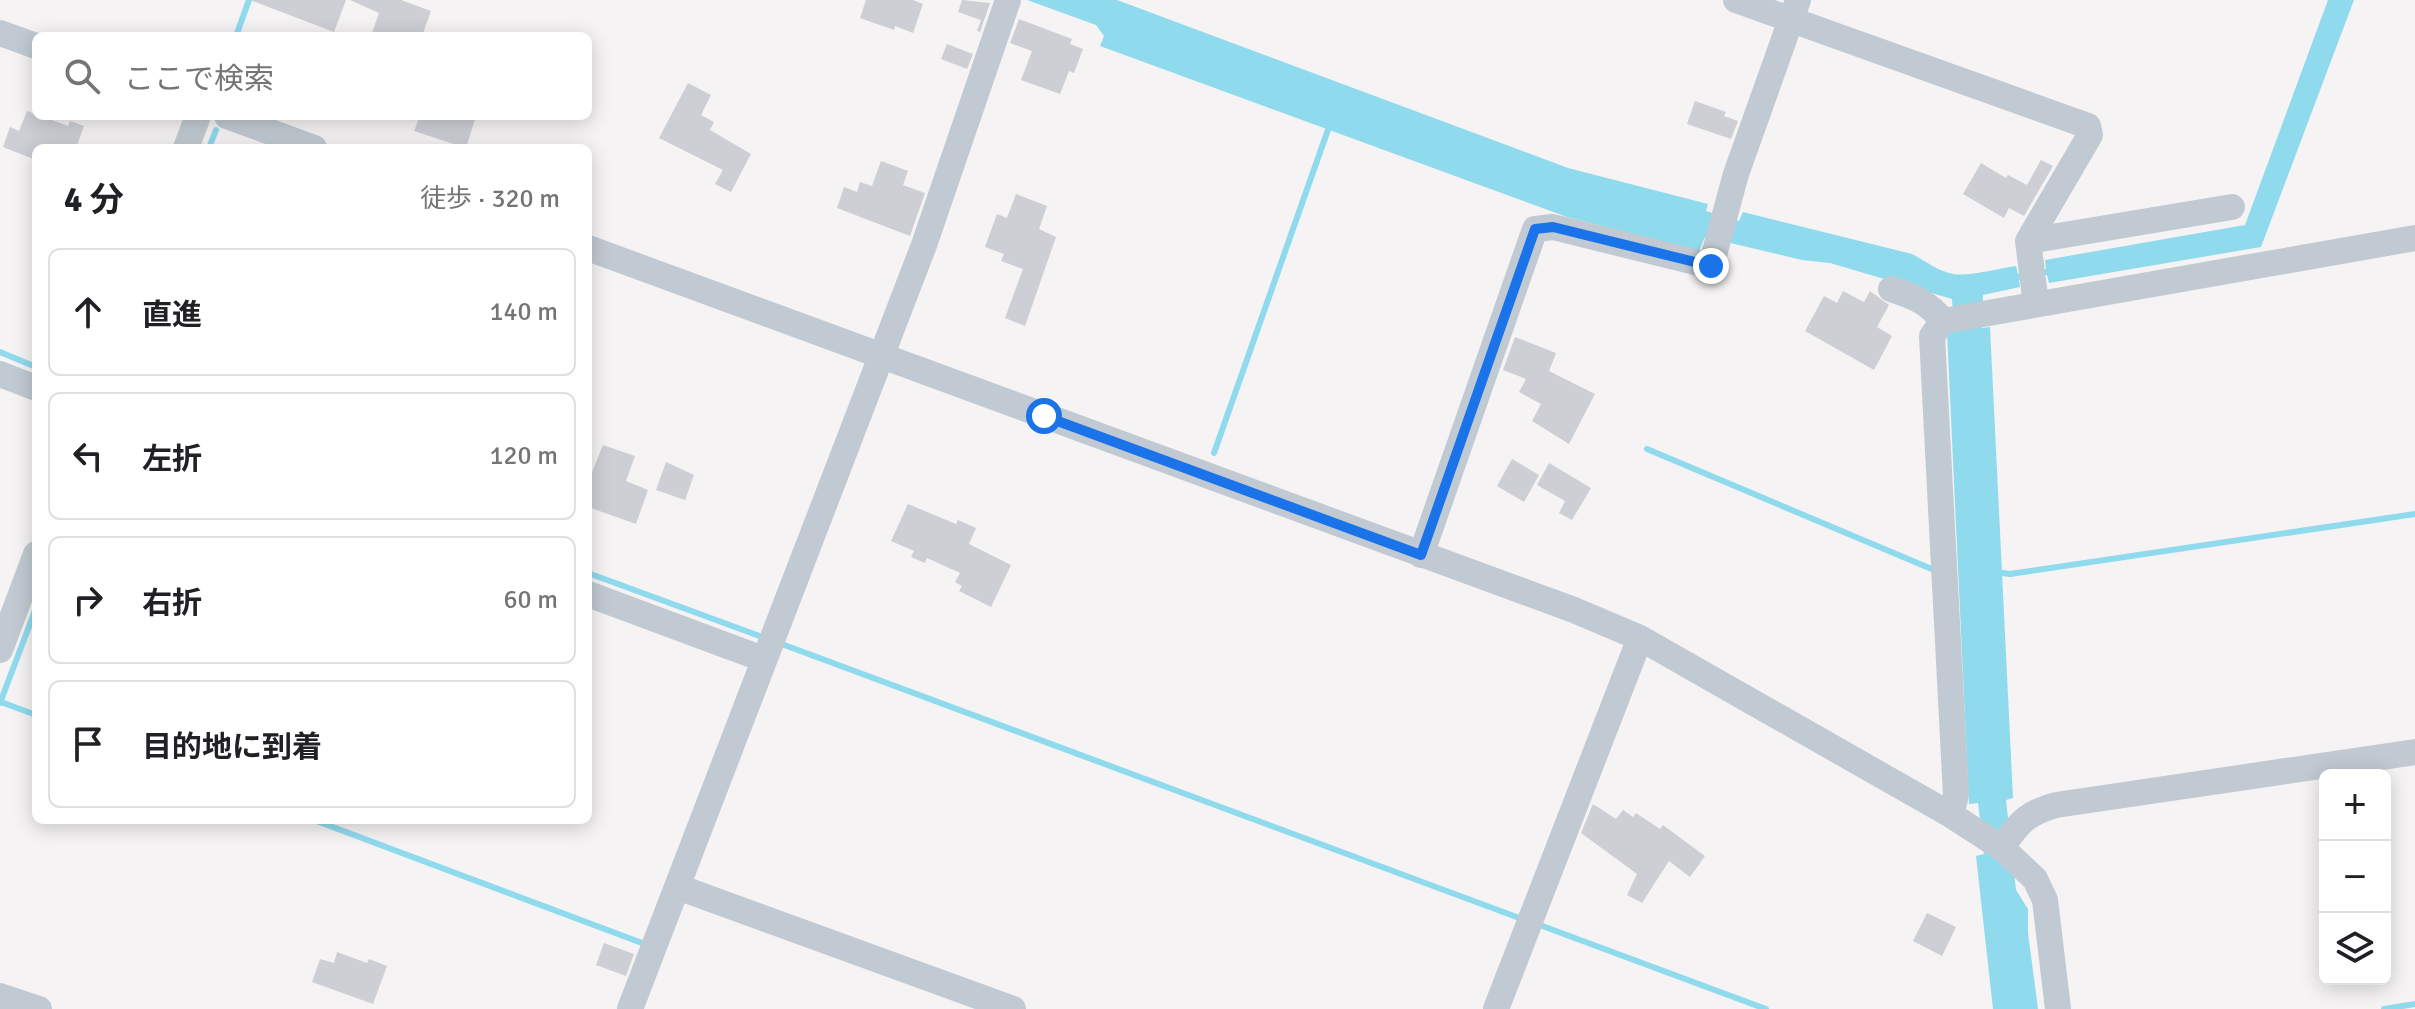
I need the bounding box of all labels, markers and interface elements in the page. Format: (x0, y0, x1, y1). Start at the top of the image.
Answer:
search box (32, 32, 592, 120)
icon: search (60, 54, 104, 98)
text: ここで検索 (124, 61, 274, 98)
text: 4 分 (64, 179, 124, 221)
text: 徒歩 · 320 m (420, 183, 560, 215)
route end (1693, 248, 1729, 284)
icon: ahead (66, 290, 110, 334)
text: 140 m (489, 296, 558, 328)
text: 直進 (142, 297, 202, 334)
route start (1026, 398, 1062, 434)
icon: left (66, 434, 110, 478)
text: 120 m (489, 440, 558, 472)
text: 左折 (142, 441, 202, 478)
icon: right (66, 578, 110, 622)
text: 60 m (503, 584, 558, 616)
text: 右折 (142, 585, 202, 622)
icon: arrive (66, 722, 110, 766)
text: 目的地に到着 (142, 729, 322, 766)
map controls (2319, 769, 2391, 985)
button: + (2319, 769, 2391, 841)
button: − (2319, 841, 2391, 913)
button: layers (2319, 913, 2391, 985)

